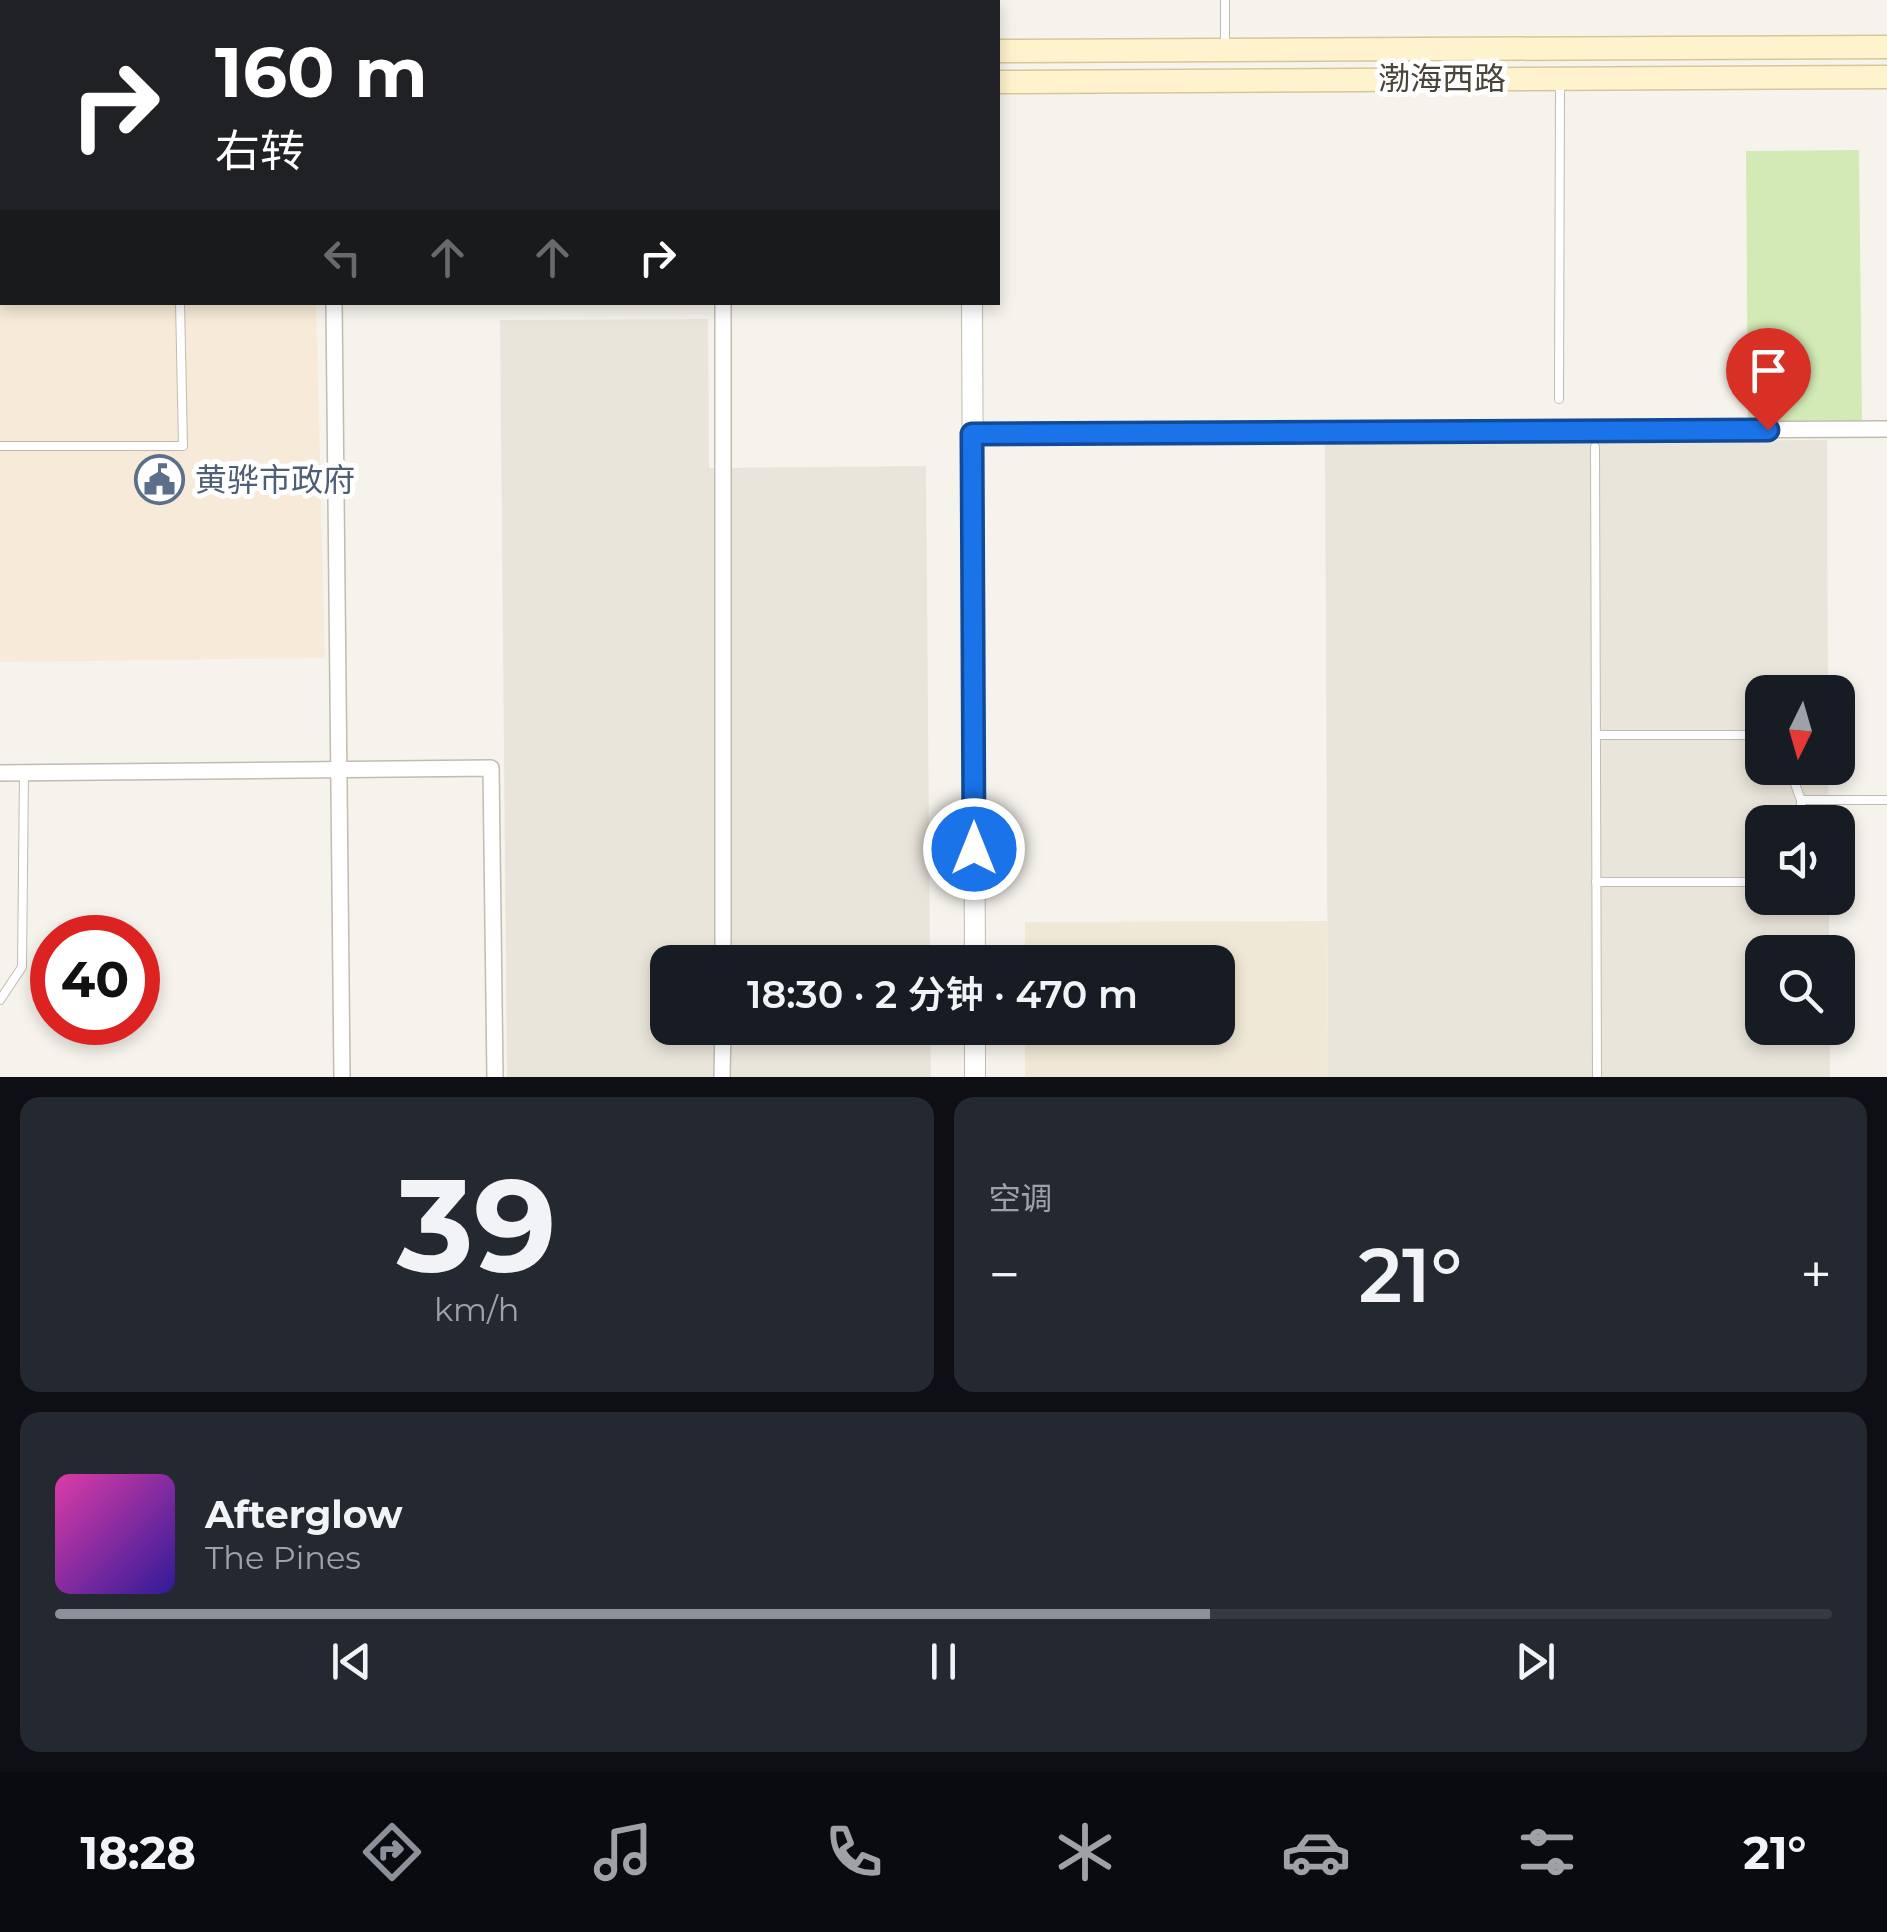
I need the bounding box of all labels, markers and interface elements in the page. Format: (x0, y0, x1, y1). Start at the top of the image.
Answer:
text: 160 m (215, 29, 428, 115)
icon: right (50, 40, 180, 170)
street label: 渤海西路 (1378, 59, 1506, 98)
text: 右转 (215, 123, 305, 178)
icon: left (315, 230, 370, 285)
icon: ahead (420, 230, 475, 285)
icon: ahead (525, 230, 580, 285)
icon: right (630, 230, 685, 285)
pin (1726, 328, 1811, 431)
icon: arrive (1741, 343, 1796, 398)
public building icon: 黄骅市政府 (134, 454, 186, 506)
place label: 黄骅市政府 (195, 460, 355, 499)
north arrow (1745, 675, 1855, 785)
map controls (1745, 675, 1855, 1045)
position arrow (922, 797, 1026, 901)
button: sound (1745, 805, 1855, 915)
speed limit sign: 40 (30, 915, 160, 1045)
button: search (1745, 935, 1855, 1045)
text: 18:30 · 2 分钟 · 470 m (747, 971, 1138, 1018)
text: 39 (397, 1145, 557, 1304)
text: 空调 (989, 1179, 1053, 1218)
text: 21° (1358, 1229, 1462, 1321)
text: − (989, 1241, 1020, 1308)
text: + (1800, 1241, 1832, 1308)
text: km/h (434, 1290, 519, 1329)
text: Afterglow (205, 1491, 403, 1538)
text: The Pines (205, 1538, 361, 1577)
icon: previous (324, 1634, 379, 1689)
icon: pause (916, 1634, 971, 1689)
icon: next (1508, 1634, 1563, 1689)
icon: directions (357, 1817, 427, 1887)
icon: music (588, 1817, 658, 1887)
icon: phone (819, 1817, 889, 1887)
icon: climate (1050, 1817, 1120, 1887)
icon: car (1281, 1817, 1351, 1887)
icon: filters (1512, 1817, 1582, 1887)
text: 18:28 (81, 1825, 196, 1880)
text: 21° (1743, 1825, 1806, 1880)

